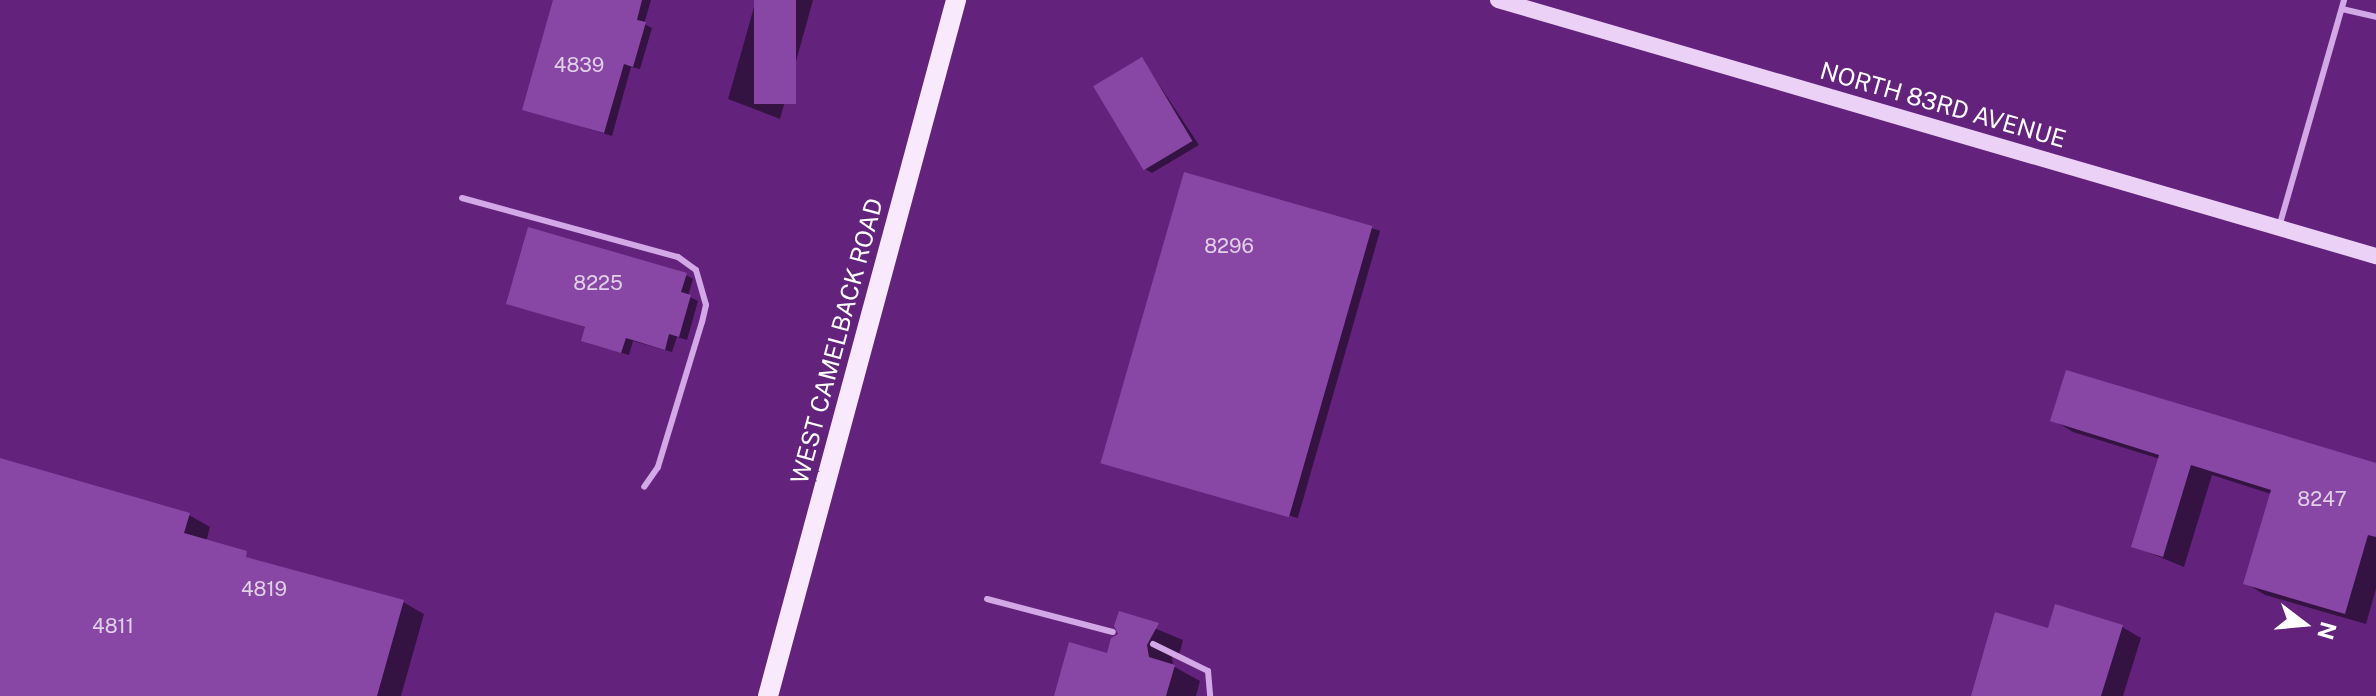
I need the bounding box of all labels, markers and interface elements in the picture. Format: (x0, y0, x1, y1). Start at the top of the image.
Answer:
house number: 4839 (554, 53, 604, 77)
street label: NORTH 83RD AVENUE (1817, 56, 2069, 154)
street label: WEST CAMELBACK ROAD (785, 195, 889, 487)
house number: 8296 (1204, 234, 1254, 258)
house number: 8225 (573, 271, 623, 295)
house number: 8247 (2297, 487, 2347, 511)
house number: 4819 (241, 577, 287, 601)
north arrow (2264, 584, 2344, 664)
house number: 4811 (92, 614, 134, 638)
text: N (2312, 619, 2342, 642)

